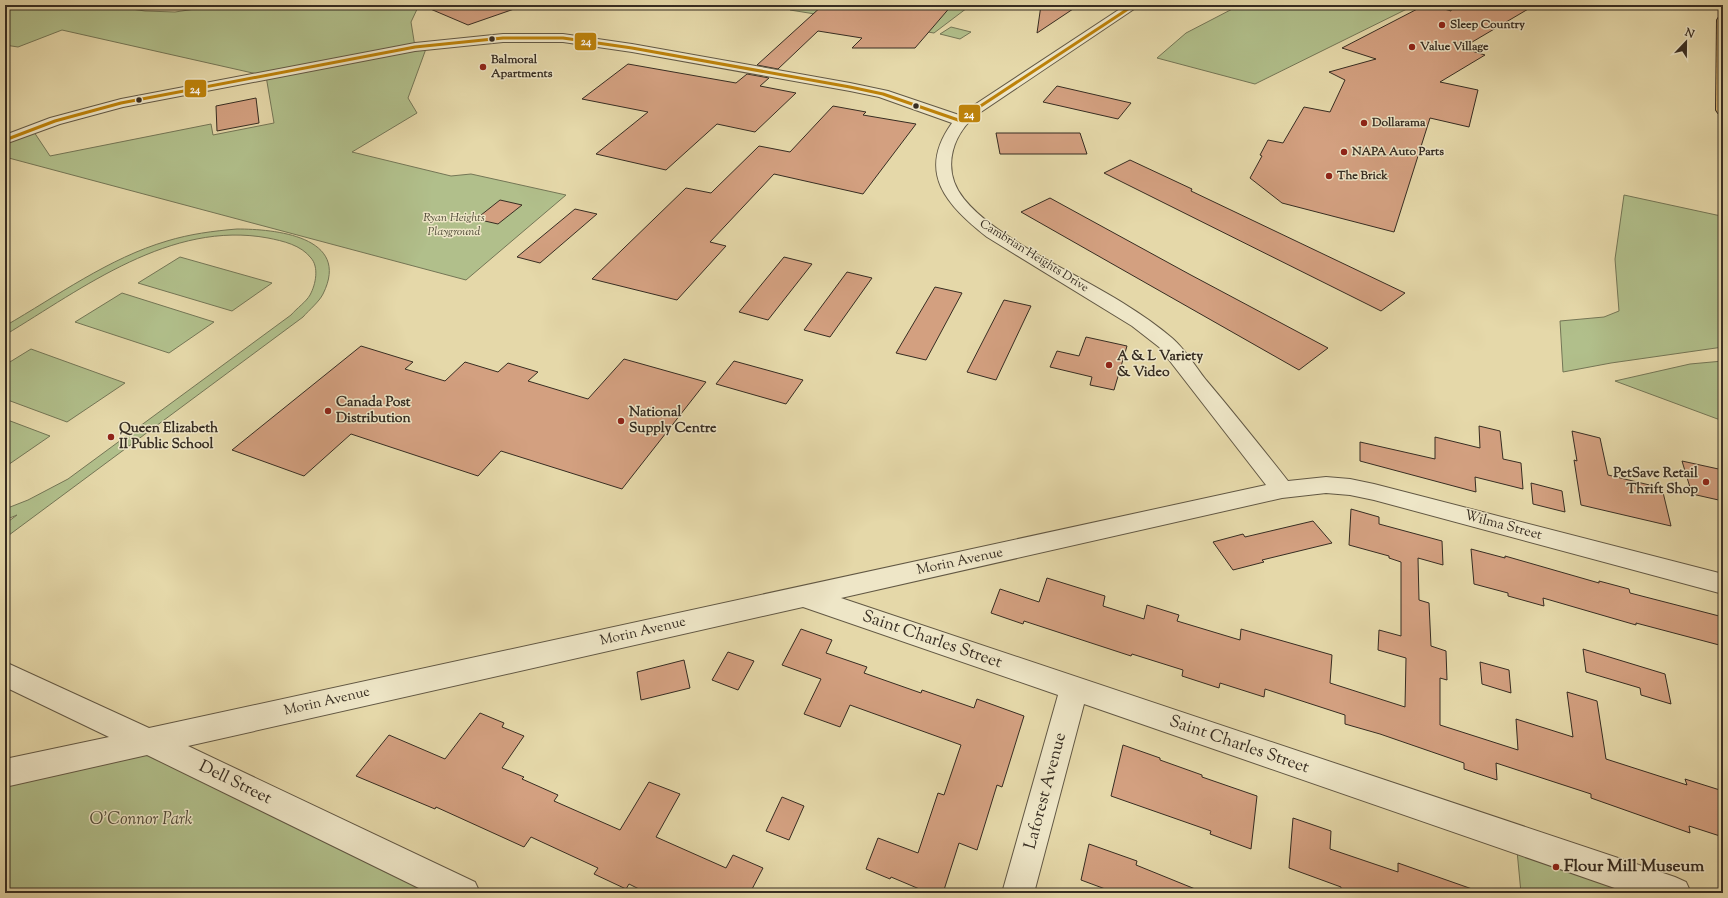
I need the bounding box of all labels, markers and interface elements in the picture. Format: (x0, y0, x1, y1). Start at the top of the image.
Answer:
place label: Sleep Country (1450, 16, 1525, 34)
marker: Sleep Country (1437, 20, 1447, 30)
north arrow (1666, 22, 1706, 62)
text: N (1681, 24, 1697, 43)
line badge: 24 (574, 32, 597, 51)
unlabelled marker (487, 34, 497, 44)
text: 24 (581, 34, 592, 50)
place label: Value Village (1419, 38, 1489, 56)
marker: Value Village (1407, 42, 1417, 52)
place label: Balmoral Apartments (490, 51, 553, 83)
marker: Balmoral Apartments (478, 62, 488, 72)
line badge: 24 (184, 79, 207, 98)
text: 24 (190, 82, 201, 98)
unlabelled marker (134, 95, 144, 105)
unlabelled marker (911, 101, 921, 111)
line badge: 24 (958, 104, 981, 123)
text: 24 (964, 107, 975, 123)
place label: Dollarama (1371, 114, 1426, 132)
marker: Dollarama (1359, 118, 1369, 128)
place label: NAPA Auto Parts (1351, 143, 1444, 161)
marker: NAPA Auto Parts (1339, 147, 1349, 157)
place label: The Brick (1336, 167, 1388, 185)
marker: The Brick (1324, 171, 1334, 181)
park label: Ryan Heights Playground (423, 209, 485, 241)
street label: Cambrian Heights Drive (976, 215, 1093, 297)
place label: A & L Variety & Video (1117, 347, 1203, 383)
marker: A & L Variety & Video (1104, 360, 1114, 370)
place label: Canada Post Distribution (336, 393, 412, 429)
place label: National Supply Centre (629, 403, 717, 439)
marker: Canada Post Distribution (323, 406, 333, 416)
marker: National Supply Centre (616, 416, 626, 426)
place label: Queen Elizabeth II Public School (119, 419, 219, 455)
marker: Queen Elizabeth II Public School (106, 432, 116, 442)
place label: PetSave Retail Thrift Shop (1613, 464, 1698, 500)
marker: PetSave Retail Thrift Shop (1701, 477, 1711, 487)
street label: Wilma Street (1462, 506, 1544, 546)
street label: Morin Avenue (915, 543, 1005, 581)
street label: Saint Charles Street (859, 605, 1005, 675)
street label: Morin Avenue (598, 612, 688, 652)
street label: Morin Avenue (282, 682, 372, 722)
street label: Saint Charles Street (1166, 710, 1312, 780)
street label: Laforest Avenue (1019, 730, 1073, 852)
street label: Dell Street (195, 755, 276, 811)
park label: O'Connor Park (90, 808, 193, 832)
place label: Flour Mill Museum (1564, 855, 1705, 879)
marker: Flour Mill Museum (1551, 862, 1561, 872)

